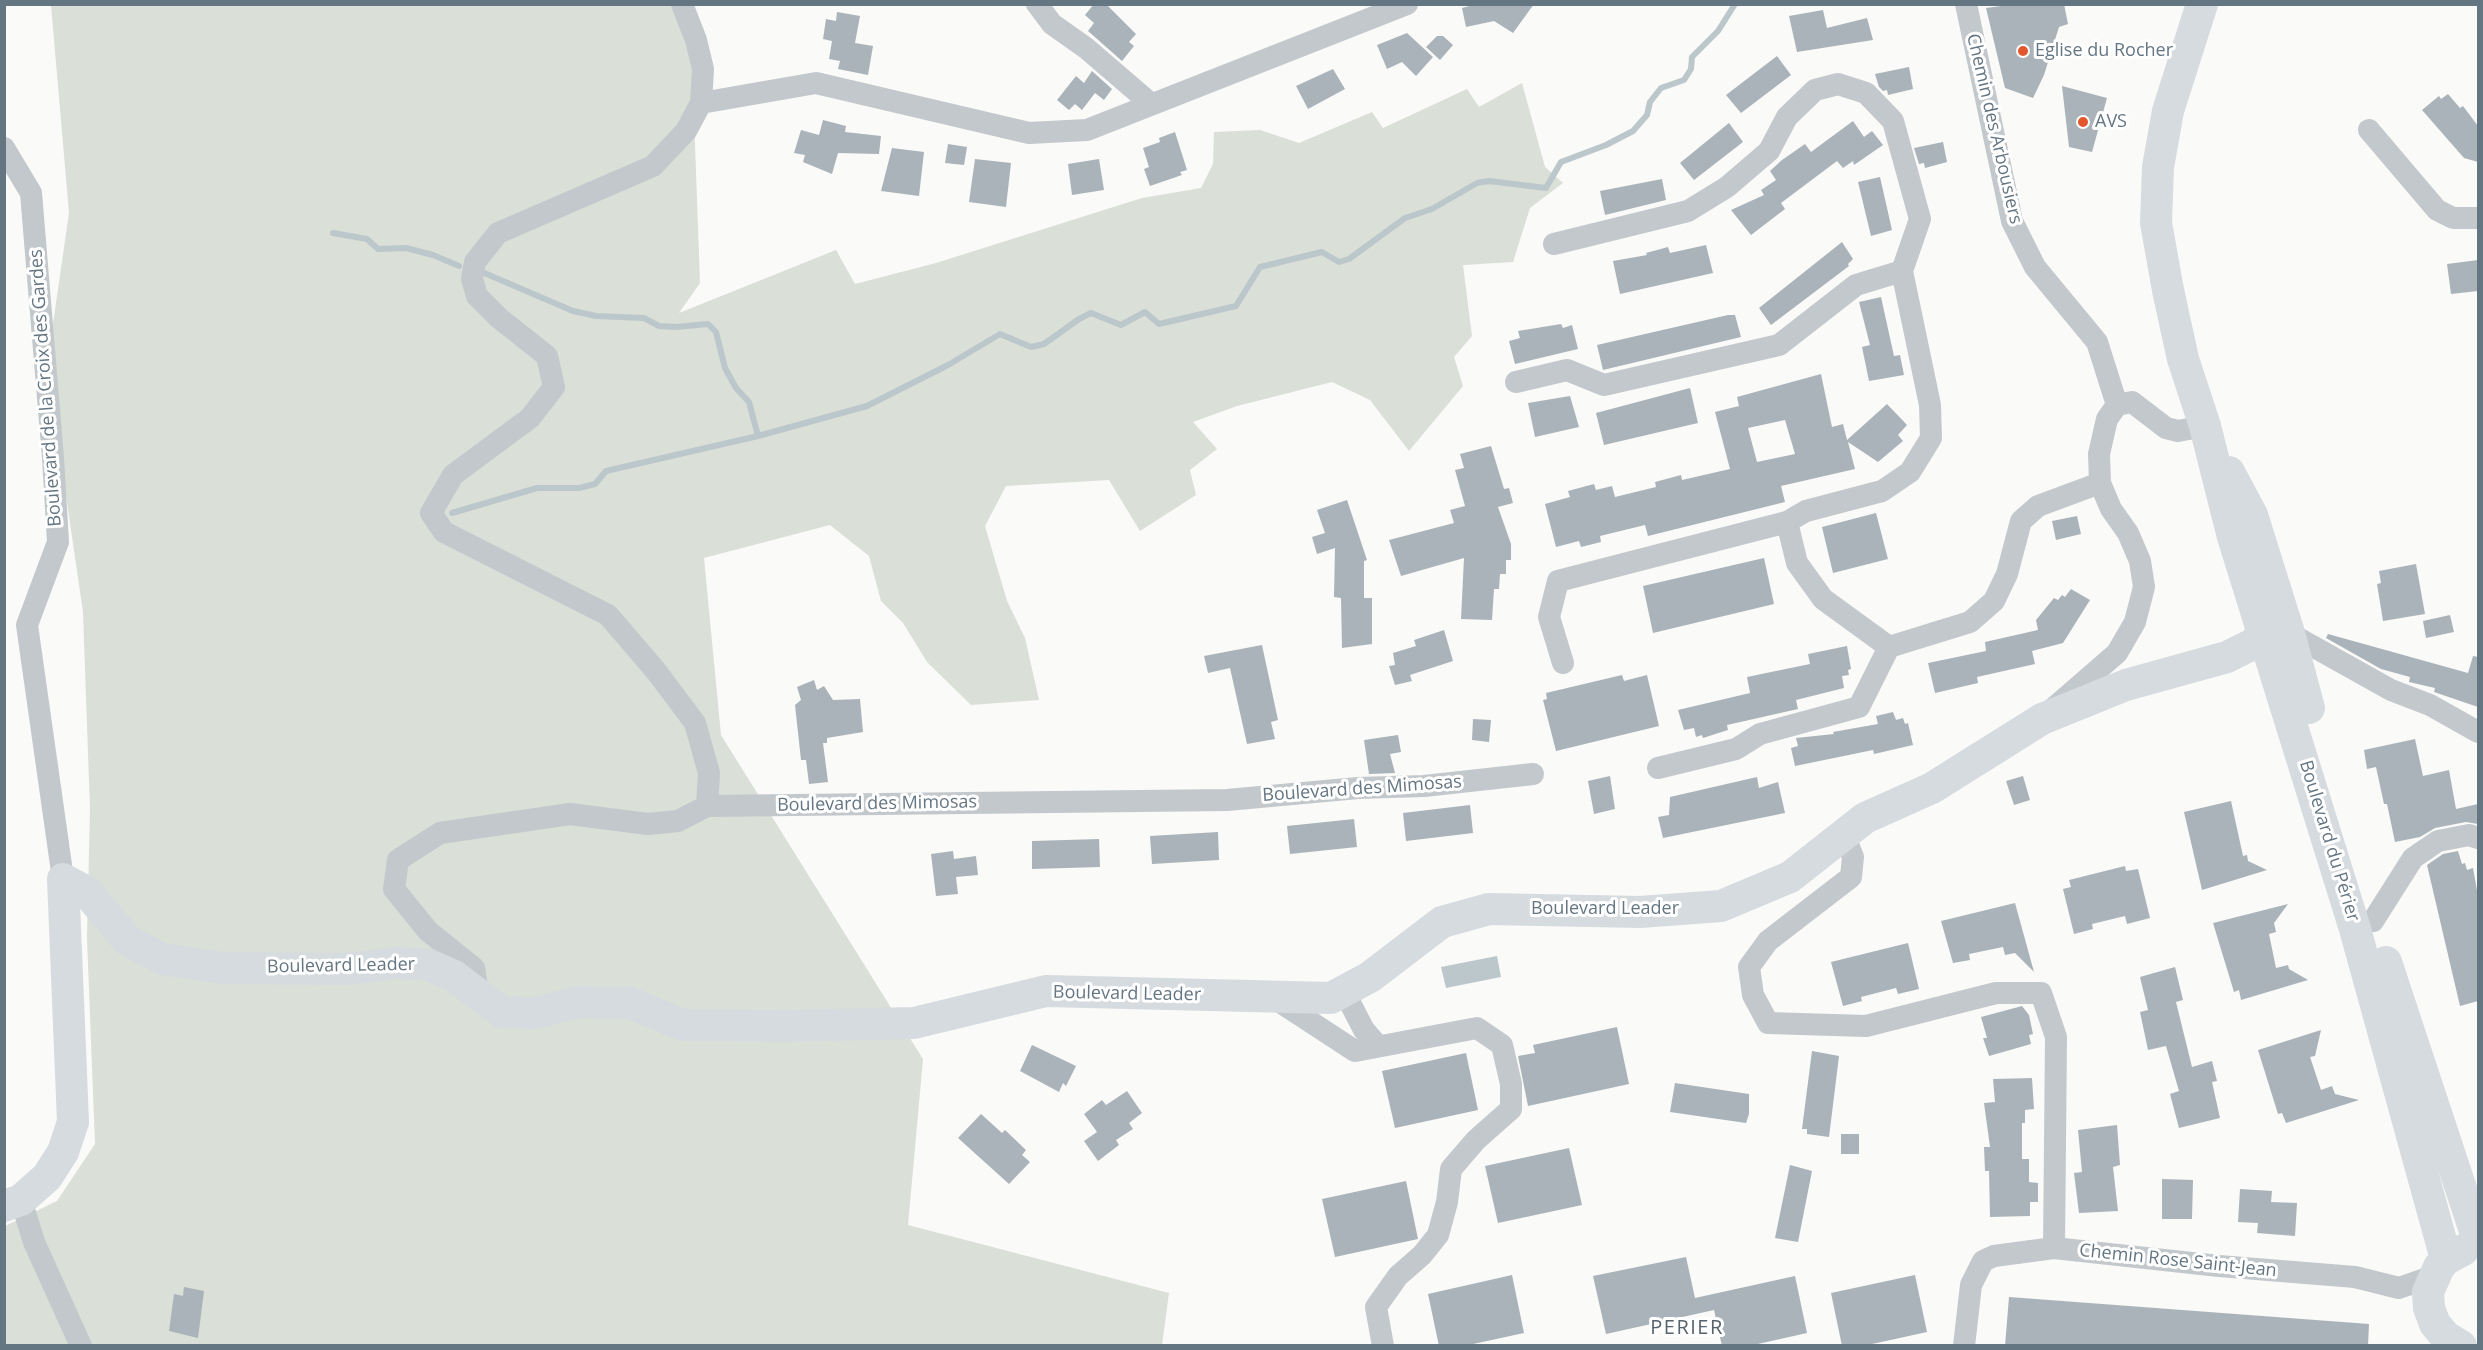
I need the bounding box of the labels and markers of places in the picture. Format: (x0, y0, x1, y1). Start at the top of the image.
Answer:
place label: Eglise du Rocher (2035, 40, 2173, 62)
marker: Eglise du Rocher (2016, 44, 2030, 58)
place label: AVS (2095, 111, 2127, 133)
marker: AVS (2076, 115, 2090, 129)

